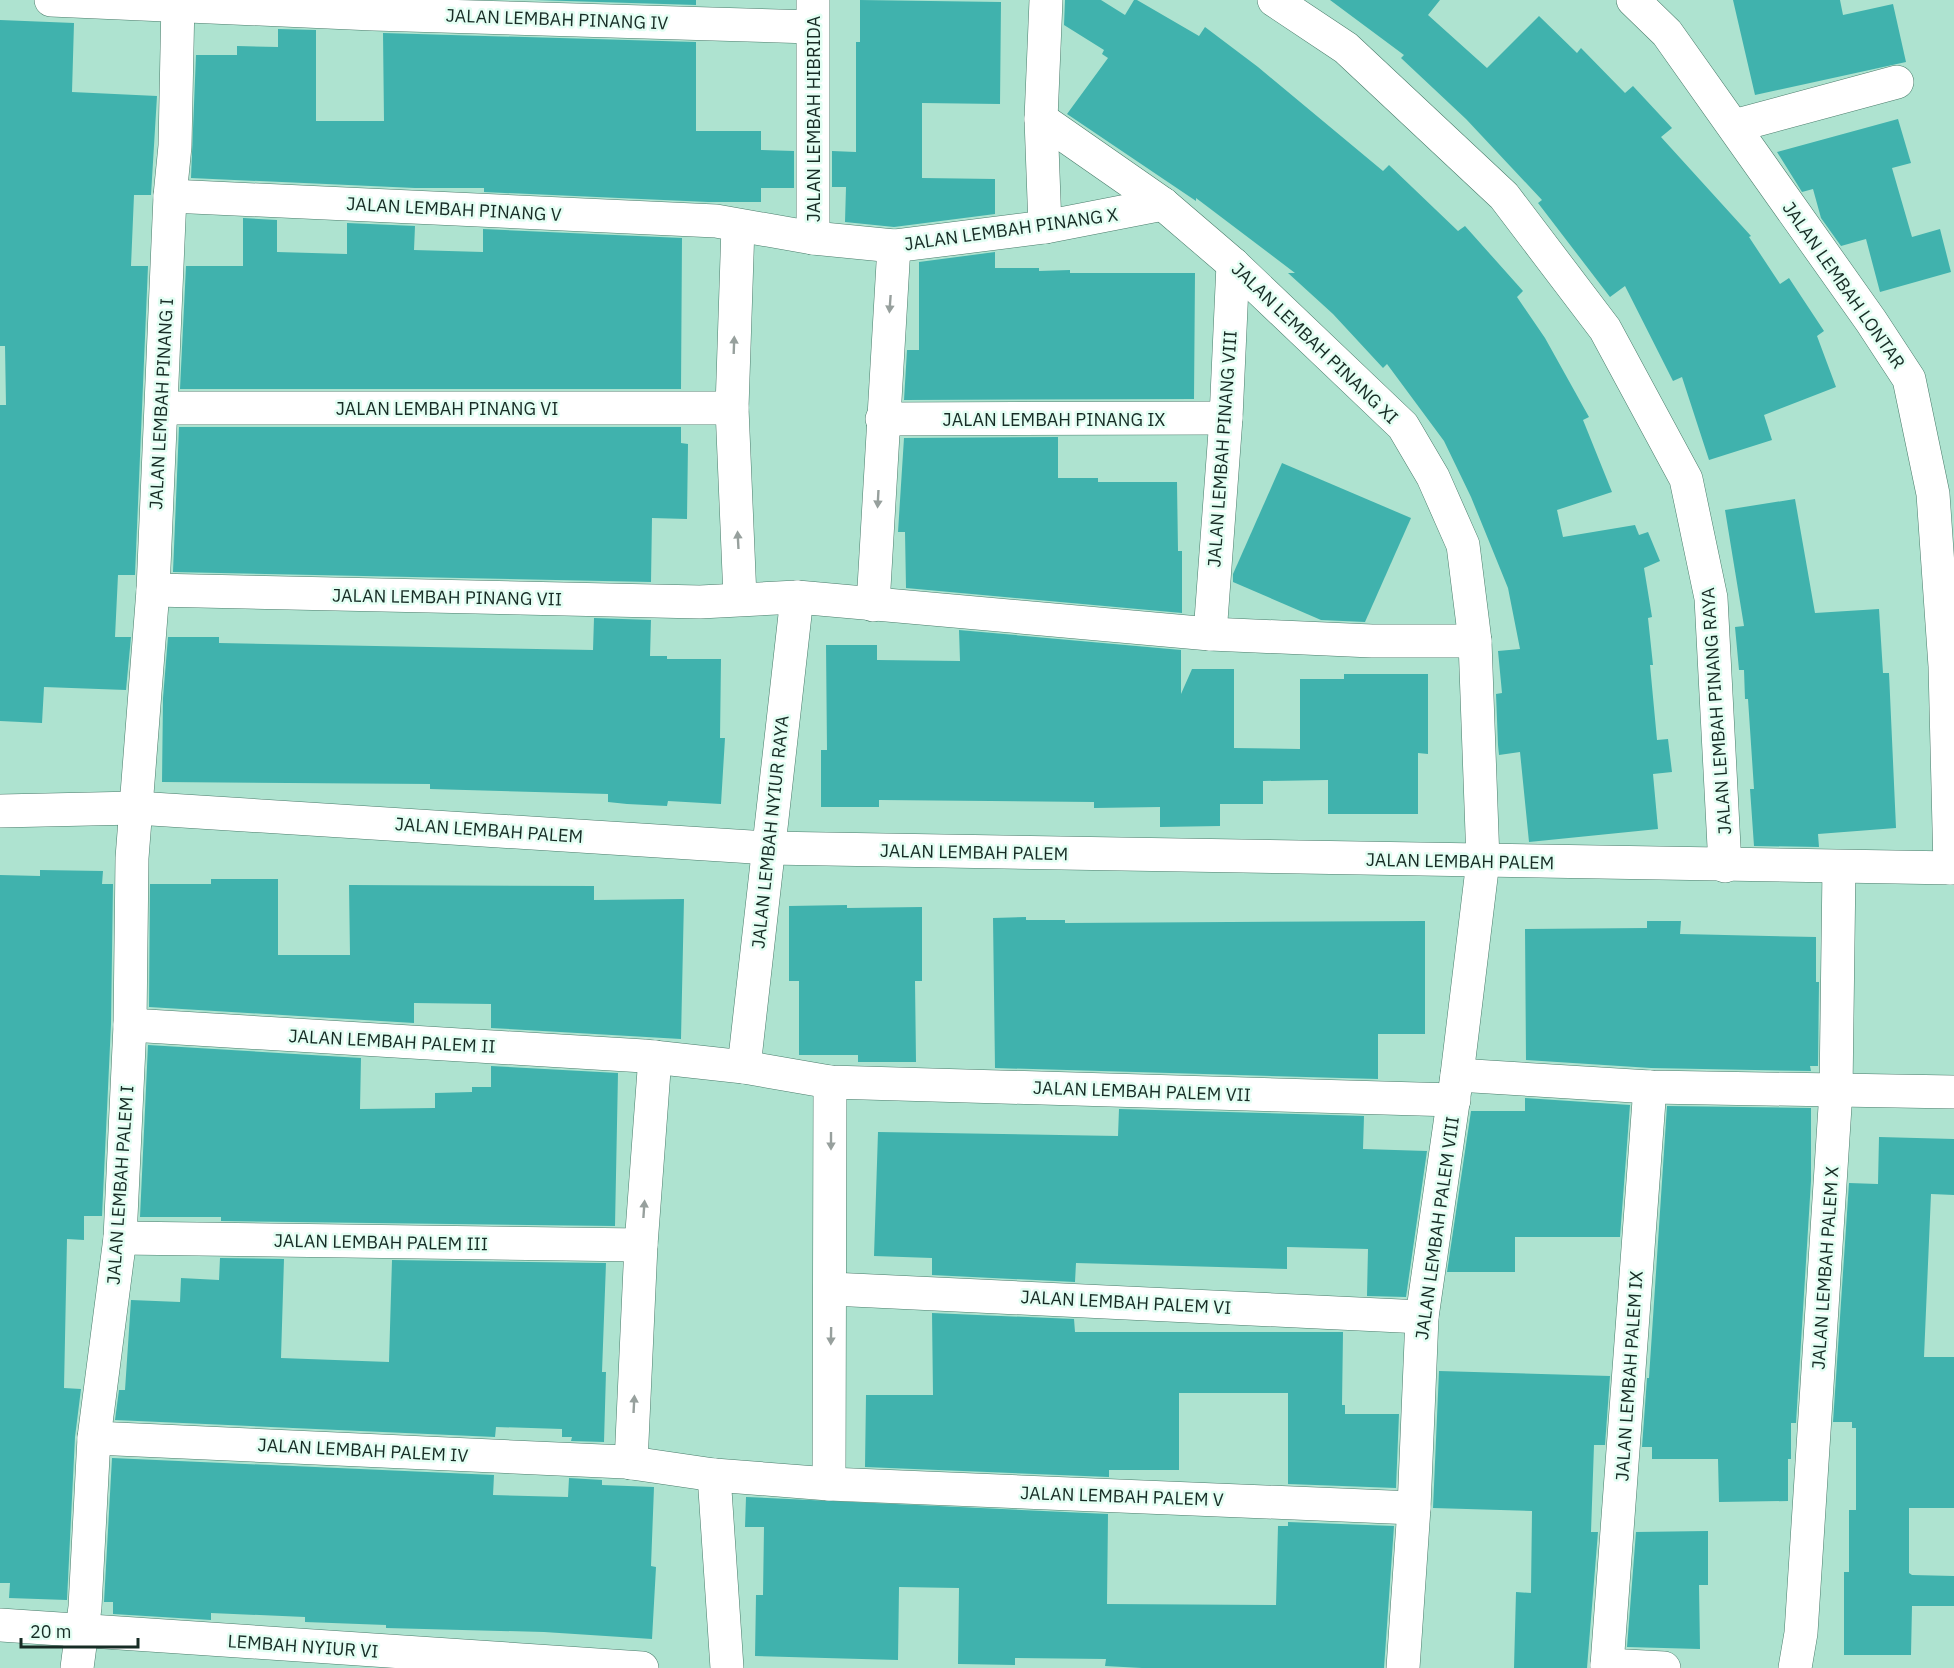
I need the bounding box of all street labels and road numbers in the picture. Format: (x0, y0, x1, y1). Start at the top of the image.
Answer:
street label: JALAN LEMBAH PINANG IV (445, 4, 669, 34)
street label: JALAN LEMBAH HIBRIDA (802, 15, 825, 222)
street label: JALAN LEMBAH PINANG V (346, 192, 562, 226)
street label: JALAN LEMBAH LONTAR (1778, 197, 1910, 373)
street label: JALAN LEMBAH PINANG X (903, 203, 1119, 255)
street label: JALAN LEMBAH PINANG XI (1227, 257, 1403, 429)
street label: JALAN LEMBAH PINANG I (144, 298, 178, 510)
street label: JALAN LEMBAH PINANG VIII (1202, 330, 1242, 568)
street label: JALAN LEMBAH PINANG VI (336, 397, 558, 420)
street label: JALAN LEMBAH PINANG IX (943, 408, 1165, 431)
street label: JALAN LEMBAH PINANG VII (332, 583, 562, 611)
street label: JALAN LEMBAH PINANG RAYA (1696, 586, 1736, 835)
street label: JALAN LEMBAH NYIUR RAYA (746, 714, 794, 950)
street label: JALAN LEMBAH PALEM (394, 812, 584, 848)
street label: JALAN LEMBAH PALEM (880, 839, 1068, 865)
street label: JALAN LEMBAH PALEM (1366, 848, 1554, 874)
street label: JALAN LEMBAH PALEM II (288, 1024, 496, 1058)
street label: JALAN LEMBAH PALEM VII (1033, 1076, 1251, 1106)
street label: JALAN LEMBAH PALEM I (102, 1084, 138, 1286)
street label: JALAN LEMBAH PALEM VIII (1410, 1115, 1464, 1341)
street label: JALAN LEMBAH PALEM X (1806, 1166, 1844, 1370)
street label: JALAN LEMBAH PALEM III (274, 1229, 488, 1255)
street label: JALAN LEMBAH PALEM IX (1610, 1270, 1648, 1482)
street label: JALAN LEMBAH PALEM VI (1020, 1285, 1232, 1319)
street label: JALAN LEMBAH PALEM IV (257, 1433, 469, 1467)
street label: JALAN LEMBAH PALEM V (1020, 1481, 1224, 1511)
street label: LEMBAH NYIUR VI (227, 1629, 379, 1663)

